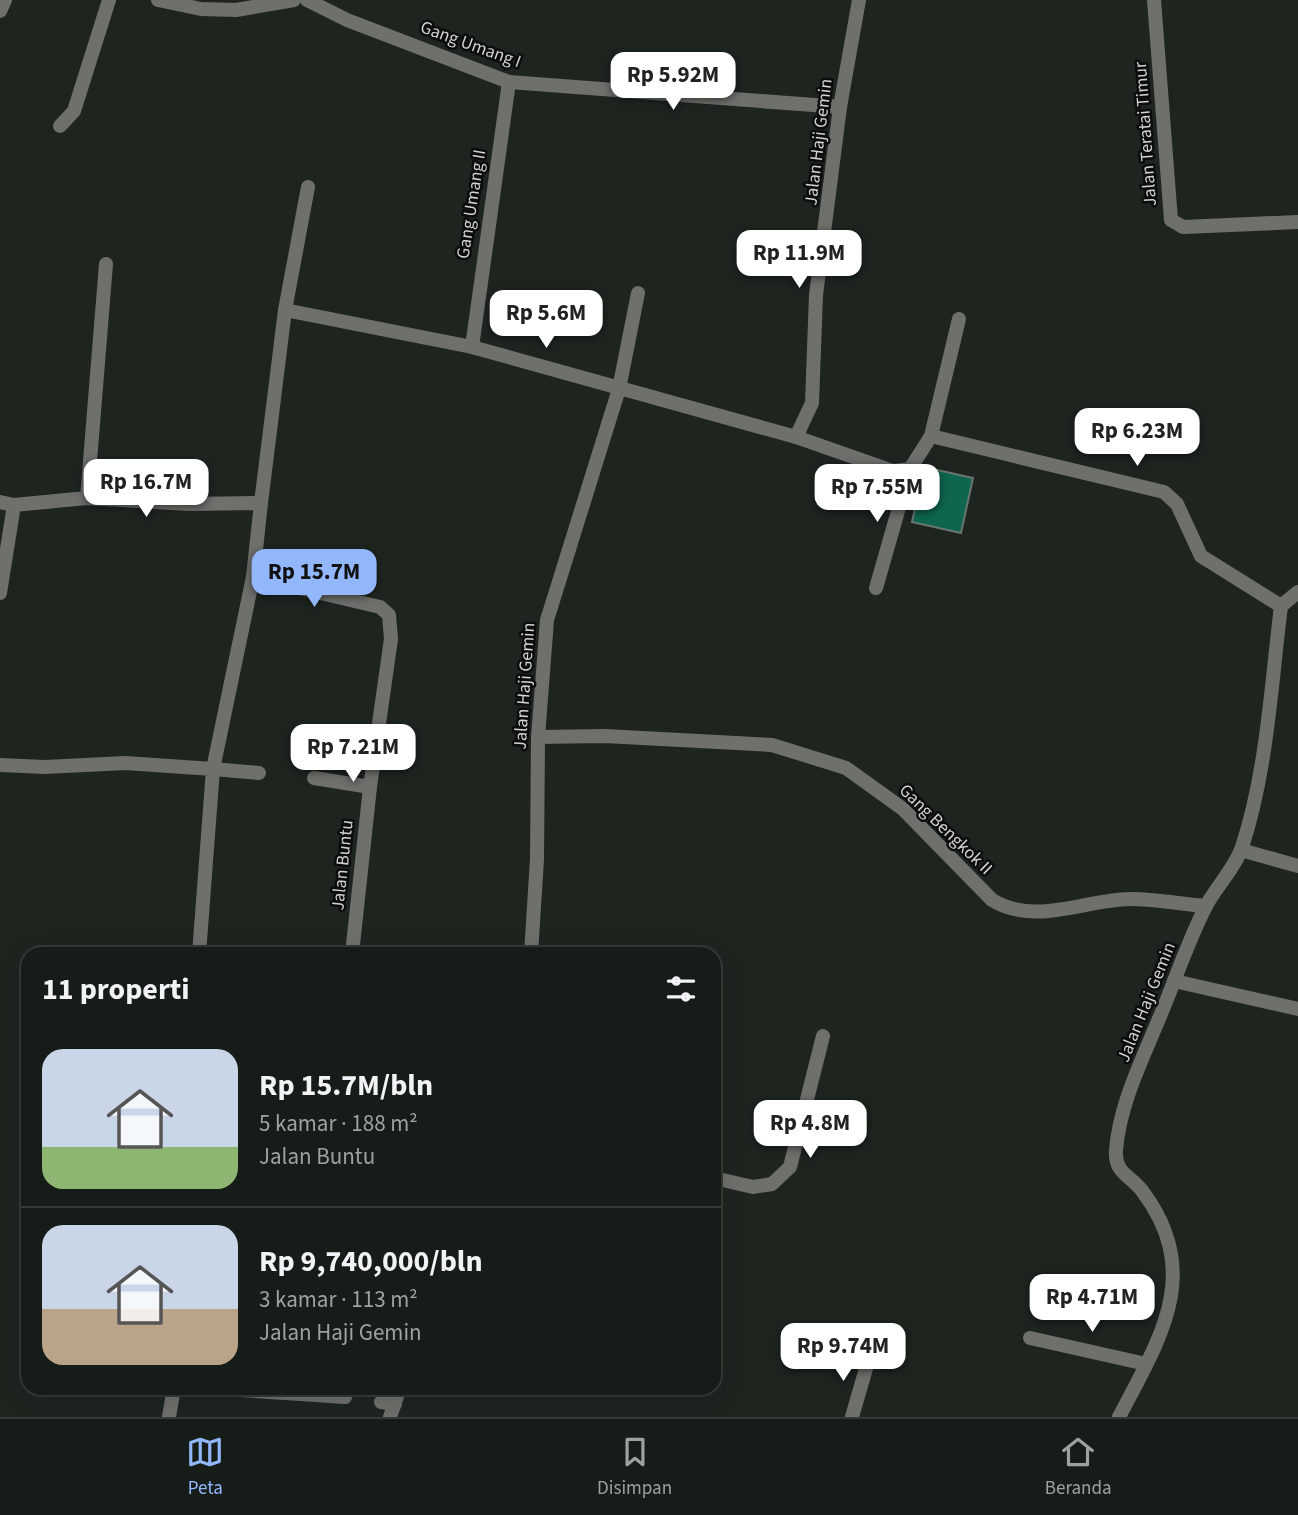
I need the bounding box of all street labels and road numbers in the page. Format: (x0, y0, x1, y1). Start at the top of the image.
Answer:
street label: Gang Umang I (417, 15, 525, 74)
street label: Jalan Teratai Timur (1128, 60, 1163, 207)
street label: Jalan Haji Gemin (798, 77, 839, 207)
street label: Gang Umang II (451, 148, 492, 261)
street label: Jalan Haji Gemin (508, 622, 541, 750)
street label: Gang Bengkok II (893, 778, 998, 881)
street label: Jalan Buntu (325, 819, 360, 912)
street label: Jalan Haji Gemin (1111, 938, 1182, 1066)

